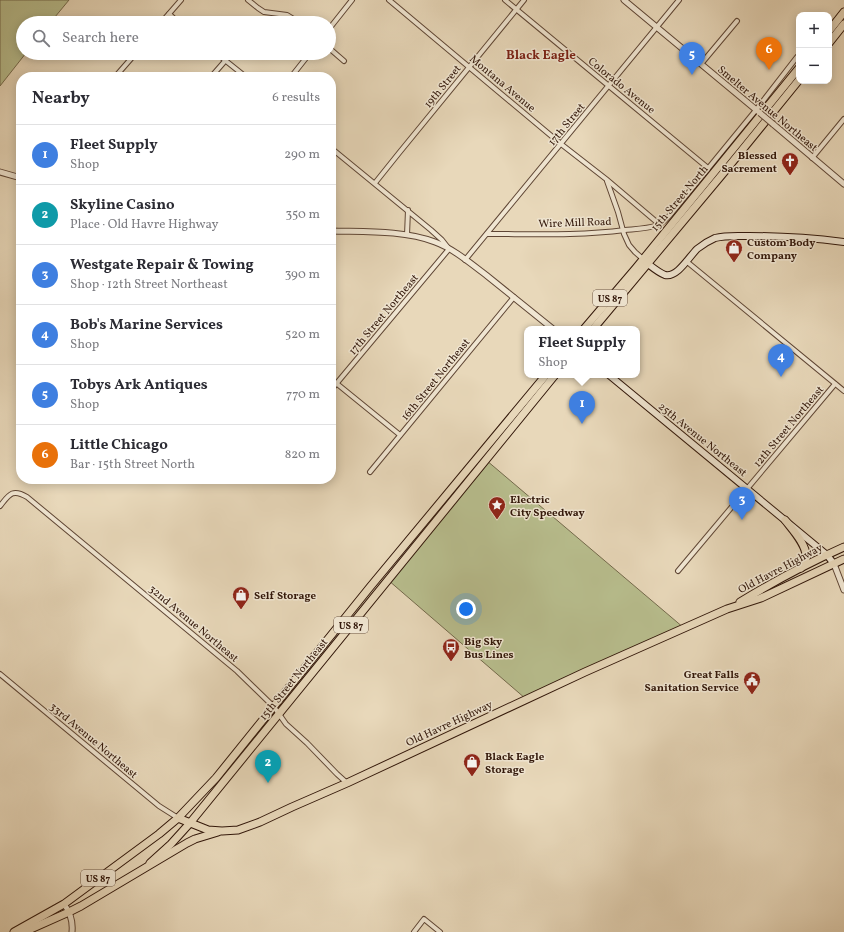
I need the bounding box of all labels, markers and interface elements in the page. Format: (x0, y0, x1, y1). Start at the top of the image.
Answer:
map controls (796, 12, 832, 84)
button: + (796, 12, 832, 48)
search box (16, 16, 336, 60)
icon: search (30, 27, 52, 49)
text: Search here (62, 28, 139, 49)
pin: 6 (756, 37, 782, 70)
pin: 5 (679, 42, 705, 75)
district label: Black Eagle (506, 47, 576, 65)
button: − (796, 48, 832, 84)
street label: Montana Avenue (466, 52, 538, 116)
street label: Colorado Avenue (584, 54, 658, 118)
street label: 19th Street (421, 62, 465, 112)
street label: Smelter Avenue Northeast (714, 63, 820, 156)
text: Nearby (32, 87, 90, 110)
text: 6 results (272, 89, 320, 107)
street label: 17th Street (545, 100, 589, 150)
text: Fleet Supply (70, 135, 158, 156)
text: 1 (42, 146, 48, 164)
text: 290 m (284, 146, 320, 164)
place label: Blessed Sacrement (721, 149, 777, 177)
church icon: Blessed Sacrement (780, 151, 800, 176)
text: Shop (70, 156, 99, 174)
street label: 15th Street North (648, 162, 713, 235)
text: Skyline Casino (70, 195, 174, 216)
text: 2 (42, 206, 48, 224)
text: 350 m (285, 206, 320, 224)
street label: Wire Mill Road (538, 215, 612, 232)
text: Place · Old Havre Highway (70, 216, 219, 234)
place label: Custom Body Company (747, 236, 816, 264)
shop icon: Custom Body Company (724, 238, 744, 263)
text: Westgate Repair & Towing (70, 255, 254, 276)
text: 3 (42, 266, 48, 284)
text: 390 m (285, 266, 320, 284)
street label: 17th Street Northeast (346, 271, 423, 359)
text: Shop · 12th Street Northeast (70, 276, 228, 294)
road number: US 87 (593, 290, 627, 306)
text: Bob's Marine Services (70, 315, 223, 336)
text: 4 (41, 326, 49, 344)
text: 520 m (285, 326, 320, 344)
popup (524, 326, 640, 378)
text: Fleet Supply (538, 333, 626, 354)
text: Shop (70, 336, 99, 354)
street label: 16th Street Northeast (398, 336, 474, 424)
pin: 4 (768, 344, 794, 377)
text: Shop (538, 354, 567, 372)
text: Tobys Ark Antiques (70, 375, 208, 396)
street label: 12th Street Northeast (751, 383, 828, 471)
text: 5 (42, 386, 48, 404)
text: 770 m (286, 386, 320, 404)
pin: 1 (569, 391, 595, 424)
text: Shop (70, 396, 99, 414)
street label: 25th Avenue Northeast (654, 400, 750, 481)
text: Little Chicago (70, 435, 168, 456)
text: 6 (41, 446, 49, 464)
text: 820 m (285, 446, 320, 464)
text: Bar · 15th Street North (70, 456, 195, 474)
pin: 3 (729, 487, 755, 520)
place label: Electric City Speedway (510, 493, 586, 521)
place icon: Electric City Speedway (487, 495, 507, 520)
street label: Old Havre Highway (736, 541, 826, 598)
street label: 32nd Avenue Northeast (145, 582, 241, 666)
shop icon: Self Storage (231, 585, 251, 610)
place label: Self Storage (254, 589, 317, 604)
your location (456, 599, 476, 619)
road number: US 87 (334, 617, 368, 633)
place label: Big Sky Bus Lines (464, 635, 514, 663)
street label: 15th Street Northeast (256, 636, 332, 724)
bus stop icon: Big Sky Bus Lines (441, 637, 461, 662)
place label: Great Falls Sanitation Service (645, 668, 739, 696)
public building icon: Great Falls Sanitation Service (742, 670, 762, 695)
street label: Old Havre Highway (404, 698, 495, 751)
street label: 33rd Avenue Northeast (46, 700, 140, 783)
pin: 2 (255, 750, 281, 783)
place label: Black Eagle Storage (485, 750, 545, 778)
shop icon: Black Eagle Storage (462, 752, 482, 777)
road number: US 87 (81, 870, 115, 886)

